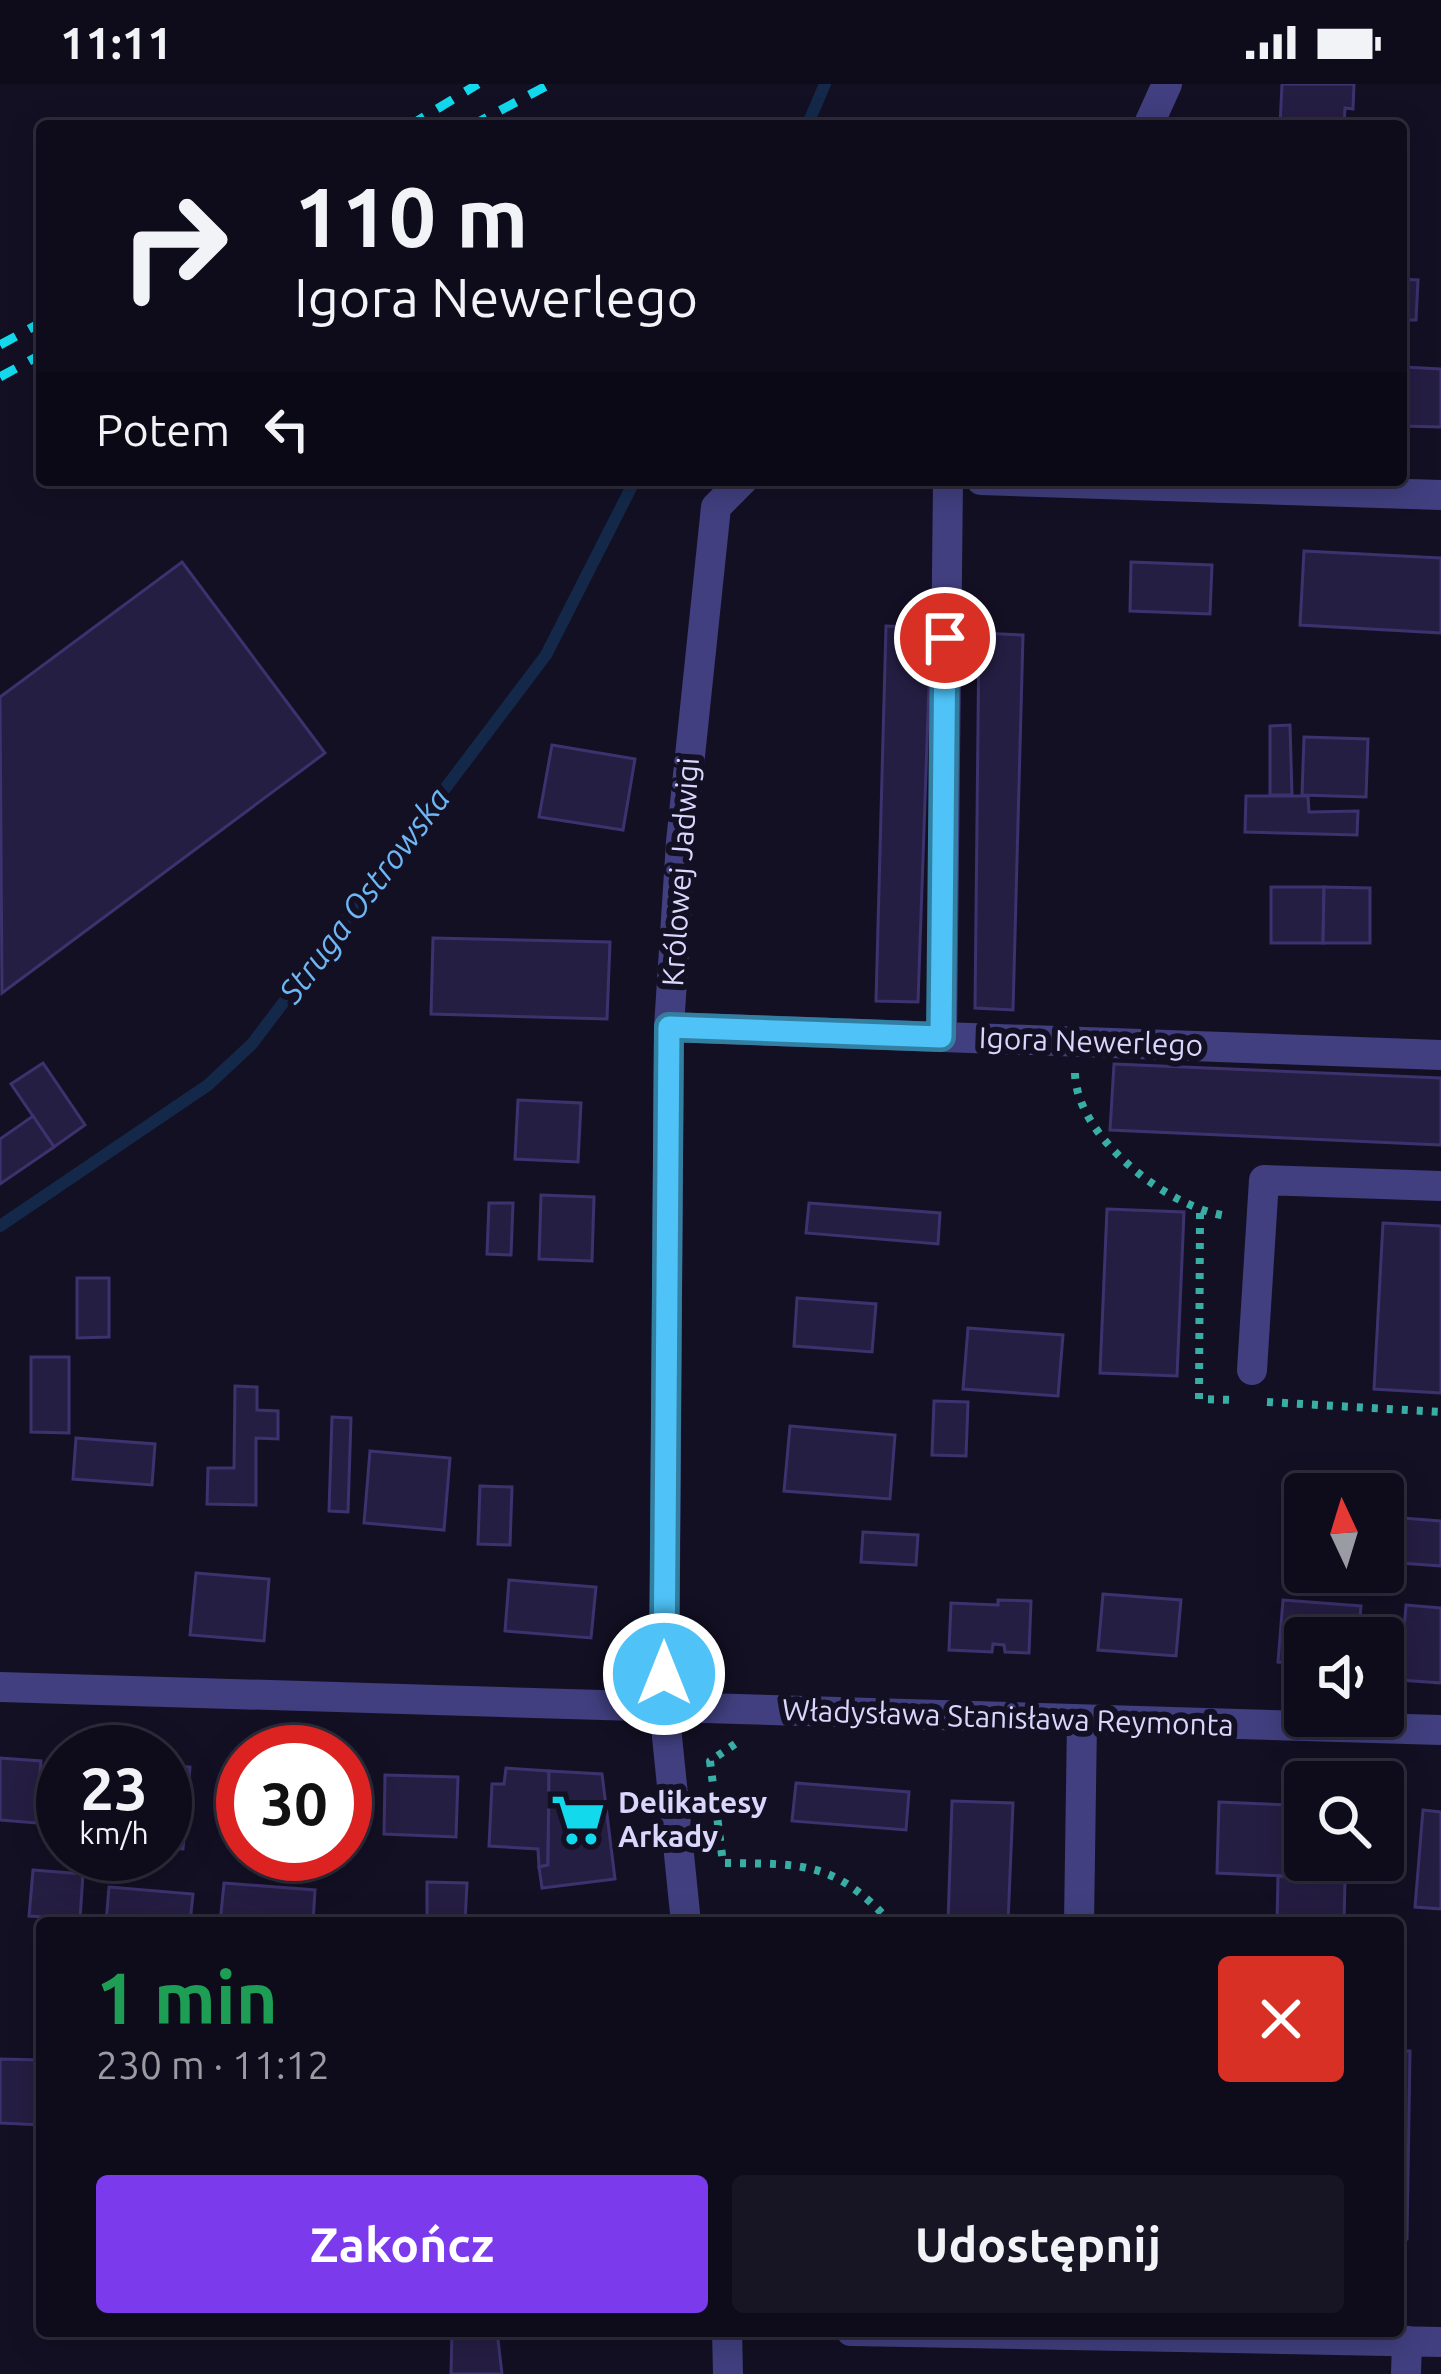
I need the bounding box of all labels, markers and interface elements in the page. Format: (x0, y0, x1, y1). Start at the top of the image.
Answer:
text: 11:11 (60, 17, 173, 68)
icon: right (96, 168, 252, 324)
text: 110 m (294, 169, 528, 263)
text: Igora Newerlego (294, 267, 698, 327)
icon: left (254, 396, 320, 462)
text: Potem (96, 404, 230, 455)
pin (894, 587, 996, 689)
icon: arrive (912, 605, 978, 671)
street label: Królowej Jadwigi (655, 756, 705, 988)
water label: Struga Ostrowska (270, 780, 456, 1010)
street label: Igora Newerlego (978, 1020, 1204, 1062)
north arrow (1284, 1473, 1404, 1593)
map controls (1284, 1473, 1404, 1881)
position arrow (601, 1611, 727, 1737)
button: sound (1284, 1617, 1404, 1737)
street label: Władysława Stanisława Reymonta (782, 1692, 1234, 1742)
speed limit sign: 30 (216, 1725, 372, 1881)
text: 23 (80, 1754, 148, 1821)
button: search (1284, 1761, 1404, 1881)
place label: Delikatesy Arkady (618, 1785, 767, 1853)
supermarket icon: Delikatesy Arkady (549, 1791, 607, 1849)
text: km/h (79, 1816, 149, 1850)
button: close (1218, 1956, 1344, 2082)
text: 1 min (96, 1957, 278, 2038)
text: 230 m · 11:12 (96, 2043, 330, 2086)
button: Zakończ (96, 2175, 708, 2313)
button: Udostępnij (732, 2175, 1344, 2313)

